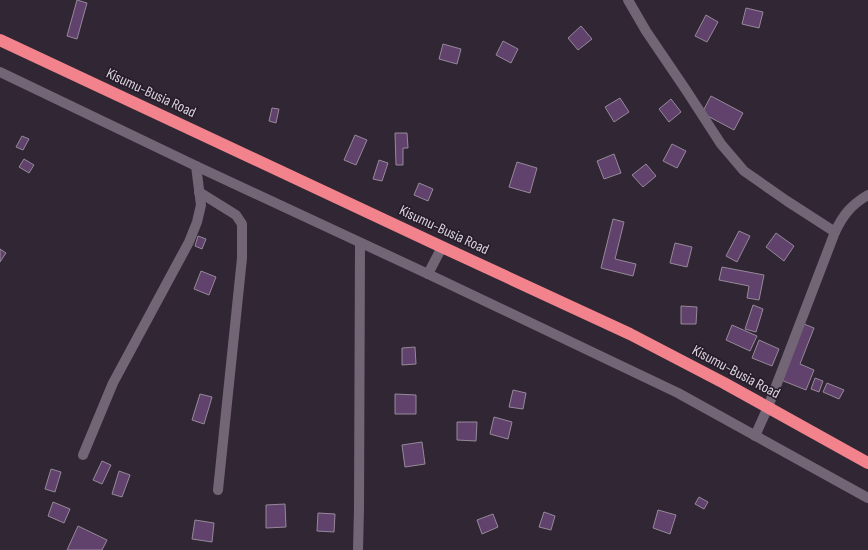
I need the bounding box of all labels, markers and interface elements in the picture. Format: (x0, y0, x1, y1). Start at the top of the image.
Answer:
street label: Kisumu-Busia Road (103, 64, 199, 122)
street label: Kisumu-Busia Road (396, 201, 492, 259)
street label: Kisumu-Busia Road (689, 341, 783, 403)

